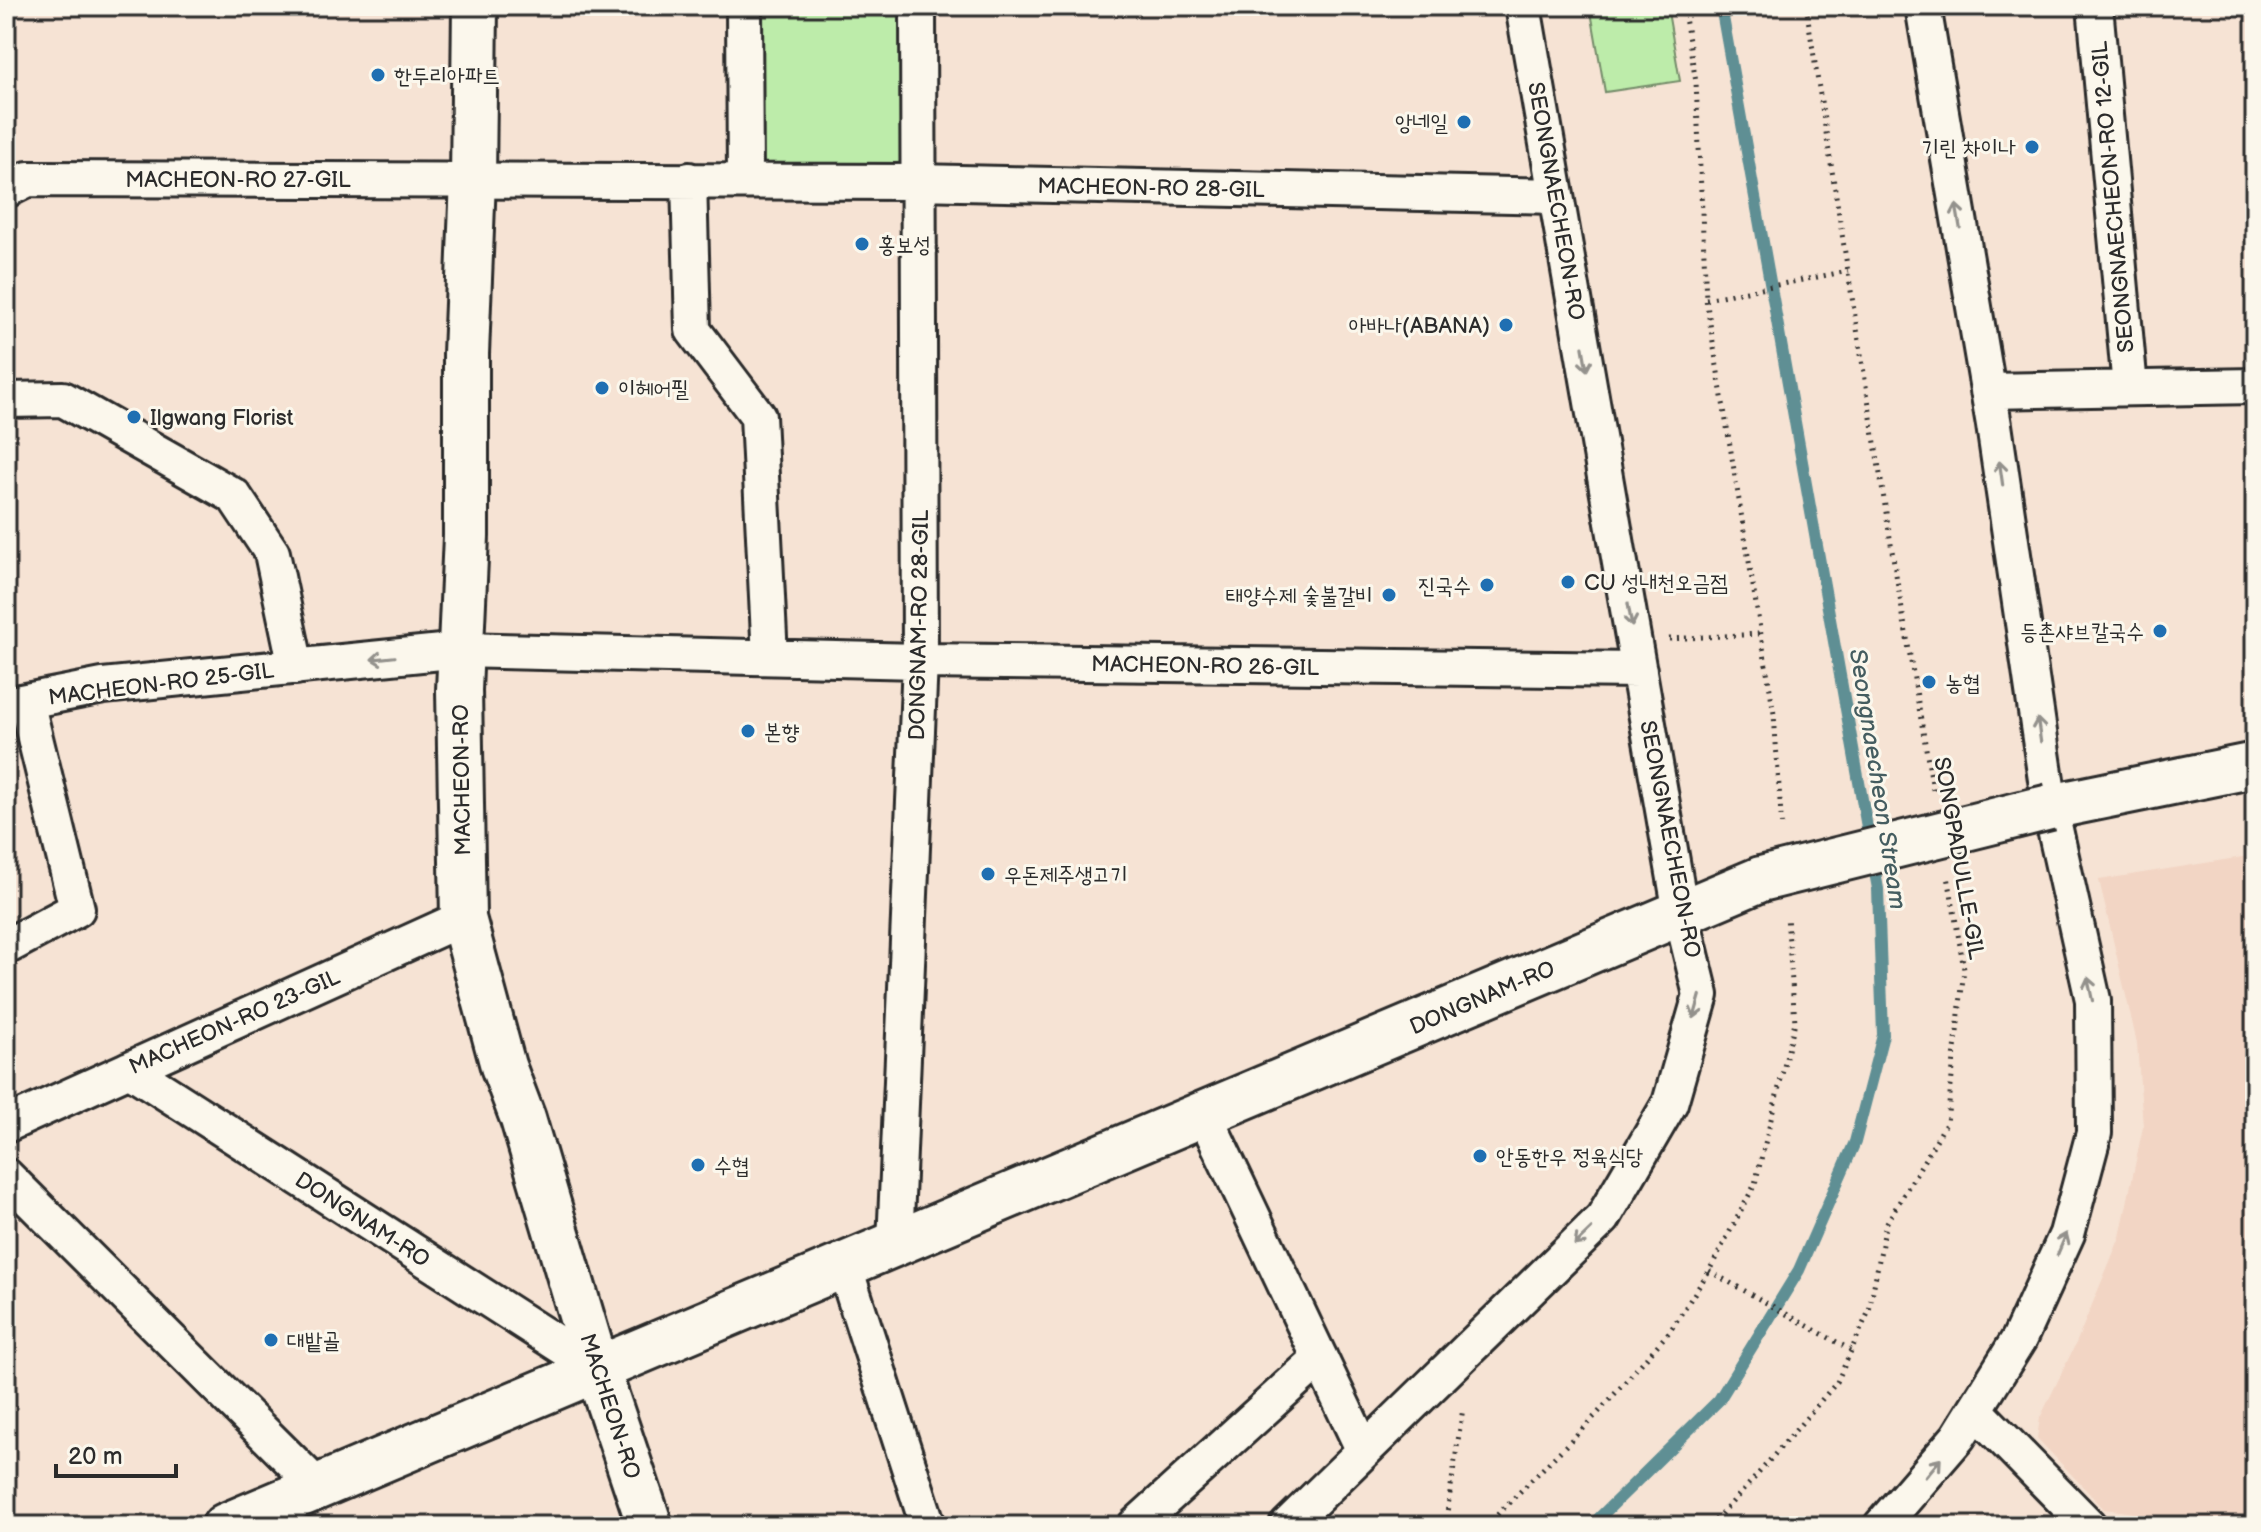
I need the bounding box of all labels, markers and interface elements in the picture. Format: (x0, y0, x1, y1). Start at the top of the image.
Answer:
street label: SEONGNAECHEON-RO 12-GIL (2086, 40, 2141, 354)
place label: 한두리아파트 (394, 63, 500, 90)
marker: 한두리아파트 (369, 66, 387, 84)
street label: SEONGNAECHEON-RO (1521, 80, 1590, 322)
place label: 앙네일 (1395, 110, 1448, 137)
marker: 앙네일 (1455, 113, 1473, 131)
place label: 기린 차이나 (1922, 135, 2016, 162)
marker: 기린 차이나 (2023, 138, 2041, 156)
street label: MACHEON-RO 27-GIL (125, 167, 351, 194)
street label: MACHEON-RO 28-GIL (1037, 173, 1265, 204)
one-way arrow (1950, 204, 1965, 230)
place label: 홍보성 (878, 232, 931, 259)
marker: 홍보성 (853, 235, 871, 253)
place label: 아바나(ABANA) (1349, 313, 1490, 340)
marker: 아바나(ABANA) (1497, 316, 1515, 334)
one-way arrow (1578, 345, 1593, 371)
place label: 이헤어필 (618, 376, 689, 403)
marker: 이헤어필 (593, 379, 611, 397)
place label: Ilgwang Florist (150, 405, 294, 432)
marker: Ilgwang Florist (125, 408, 143, 426)
one-way arrow (1993, 461, 2008, 486)
street label: DONGNAM-RO 28-GIL (904, 509, 935, 741)
place label: CU 성내천오금점 (1584, 570, 1728, 597)
place label: 진국수 (1418, 573, 1471, 600)
marker: CU 성내천오금점 (1559, 573, 1577, 591)
marker: 진국수 (1478, 576, 1496, 594)
place label: 태양수제 숯불갈비 (1225, 583, 1373, 610)
marker: 태양수제 숯불갈비 (1380, 586, 1398, 604)
one-way arrow (1623, 602, 1638, 627)
place label: 등촌샤브칼국수 (2020, 619, 2144, 646)
marker: 등촌샤브칼국수 (2151, 622, 2169, 640)
water label: Seongnaecheon Stream (1843, 647, 1912, 911)
one-way arrow (370, 650, 397, 665)
street label: MACHEON-RO 26-GIL (1091, 651, 1319, 682)
street label: MACHEON-RO 25-GIL (47, 657, 276, 712)
place label: 농협 (1945, 670, 1980, 697)
marker: 농협 (1920, 673, 1938, 691)
street label: MACHEON-RO (448, 704, 477, 856)
street label: SEONGNAECHEON-RO (1633, 718, 1706, 960)
one-way arrow (2031, 718, 2046, 743)
place label: 본향 (764, 719, 800, 746)
marker: 본향 (739, 722, 757, 740)
street label: SONGPADULLE-GIL (1927, 755, 1990, 962)
place label: 우돈제주생고기 (1004, 862, 1128, 889)
marker: 우돈제주생고기 (979, 865, 997, 883)
street label: DONGNAM-RO (1406, 956, 1559, 1041)
street label: MACHEON-RO 23-GIL (125, 964, 344, 1081)
one-way arrow (2082, 976, 2097, 1002)
one-way arrow (1689, 994, 1704, 1020)
place label: 안동한우 정육식당 (1496, 1144, 1644, 1171)
marker: 안동한우 정육식당 (1471, 1147, 1489, 1165)
place label: 수협 (714, 1153, 749, 1180)
marker: 수협 (689, 1156, 707, 1174)
street label: DONGNAM-RO (290, 1167, 435, 1274)
one-way arrow (1574, 1227, 1593, 1246)
one-way arrow (2056, 1232, 2071, 1256)
place label: 대밭골 (287, 1328, 340, 1355)
street label: MACHEON-RO (573, 1330, 646, 1483)
marker: 대밭골 (262, 1331, 280, 1349)
scale bar (56, 1428, 176, 1478)
text: 20 m (68, 1442, 123, 1471)
one-way arrow (1924, 1458, 1942, 1478)

